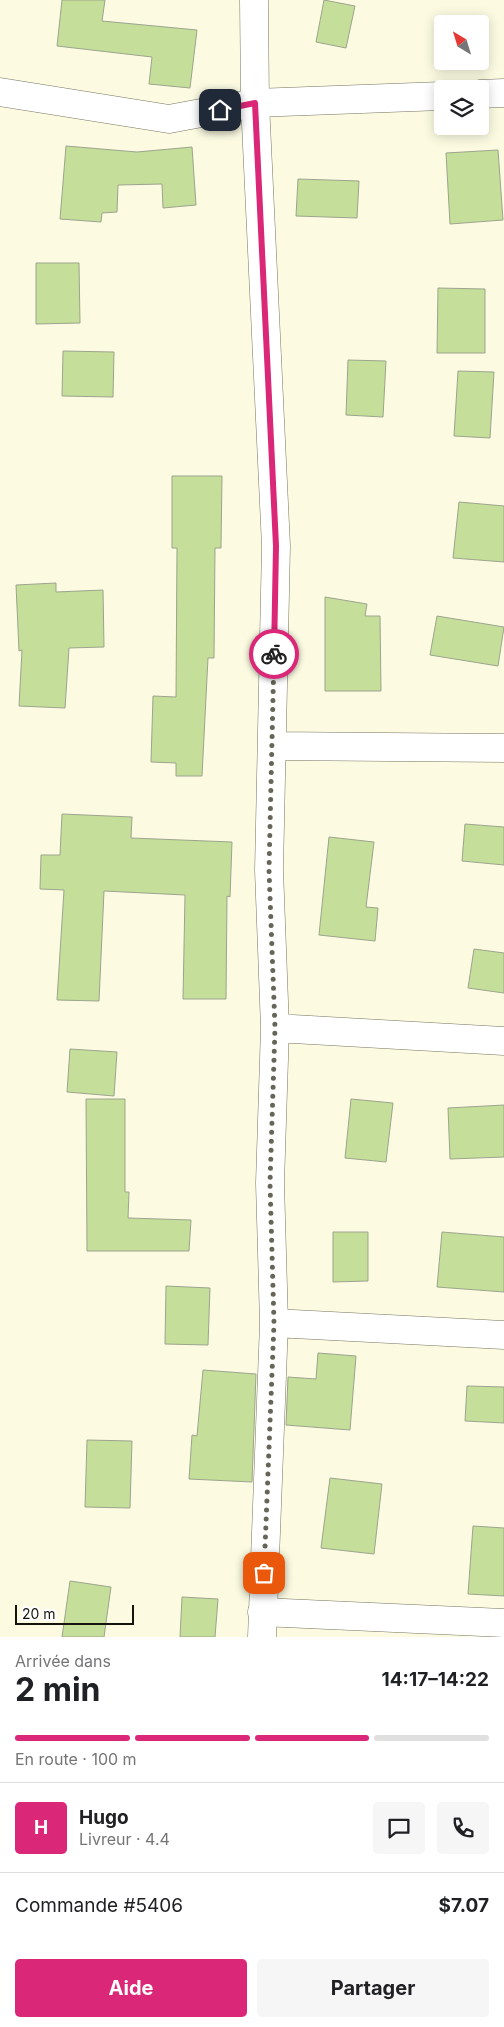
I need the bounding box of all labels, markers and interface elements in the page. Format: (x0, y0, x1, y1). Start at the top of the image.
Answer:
north arrow (434, 15, 489, 70)
map controls (434, 15, 489, 135)
button: layers (434, 80, 489, 135)
pin (199, 89, 241, 131)
icon: home (206, 96, 234, 124)
courier (249, 629, 299, 679)
icon: bike (260, 640, 288, 668)
pin (243, 1552, 285, 1594)
icon: bag (250, 1559, 278, 1587)
scale bar (15, 1602, 134, 1625)
text: 20 m (22, 1605, 56, 1622)
text: Arrivée dans (15, 1651, 111, 1671)
text: 14:17–14:22 (382, 1668, 489, 1691)
text: 2 min (15, 1670, 101, 1709)
text: En route · 100 m (15, 1749, 137, 1769)
button: chat (373, 1802, 425, 1854)
button: phone (437, 1802, 489, 1854)
text: Hugo (79, 1806, 129, 1829)
text: H (34, 1816, 48, 1839)
text: Livreur · 4.4 (79, 1829, 170, 1849)
text: Commande #5406 (15, 1894, 183, 1917)
text: $7.07 (439, 1894, 489, 1917)
button: Aide (15, 1959, 247, 2017)
button: Partager (257, 1959, 489, 2017)

